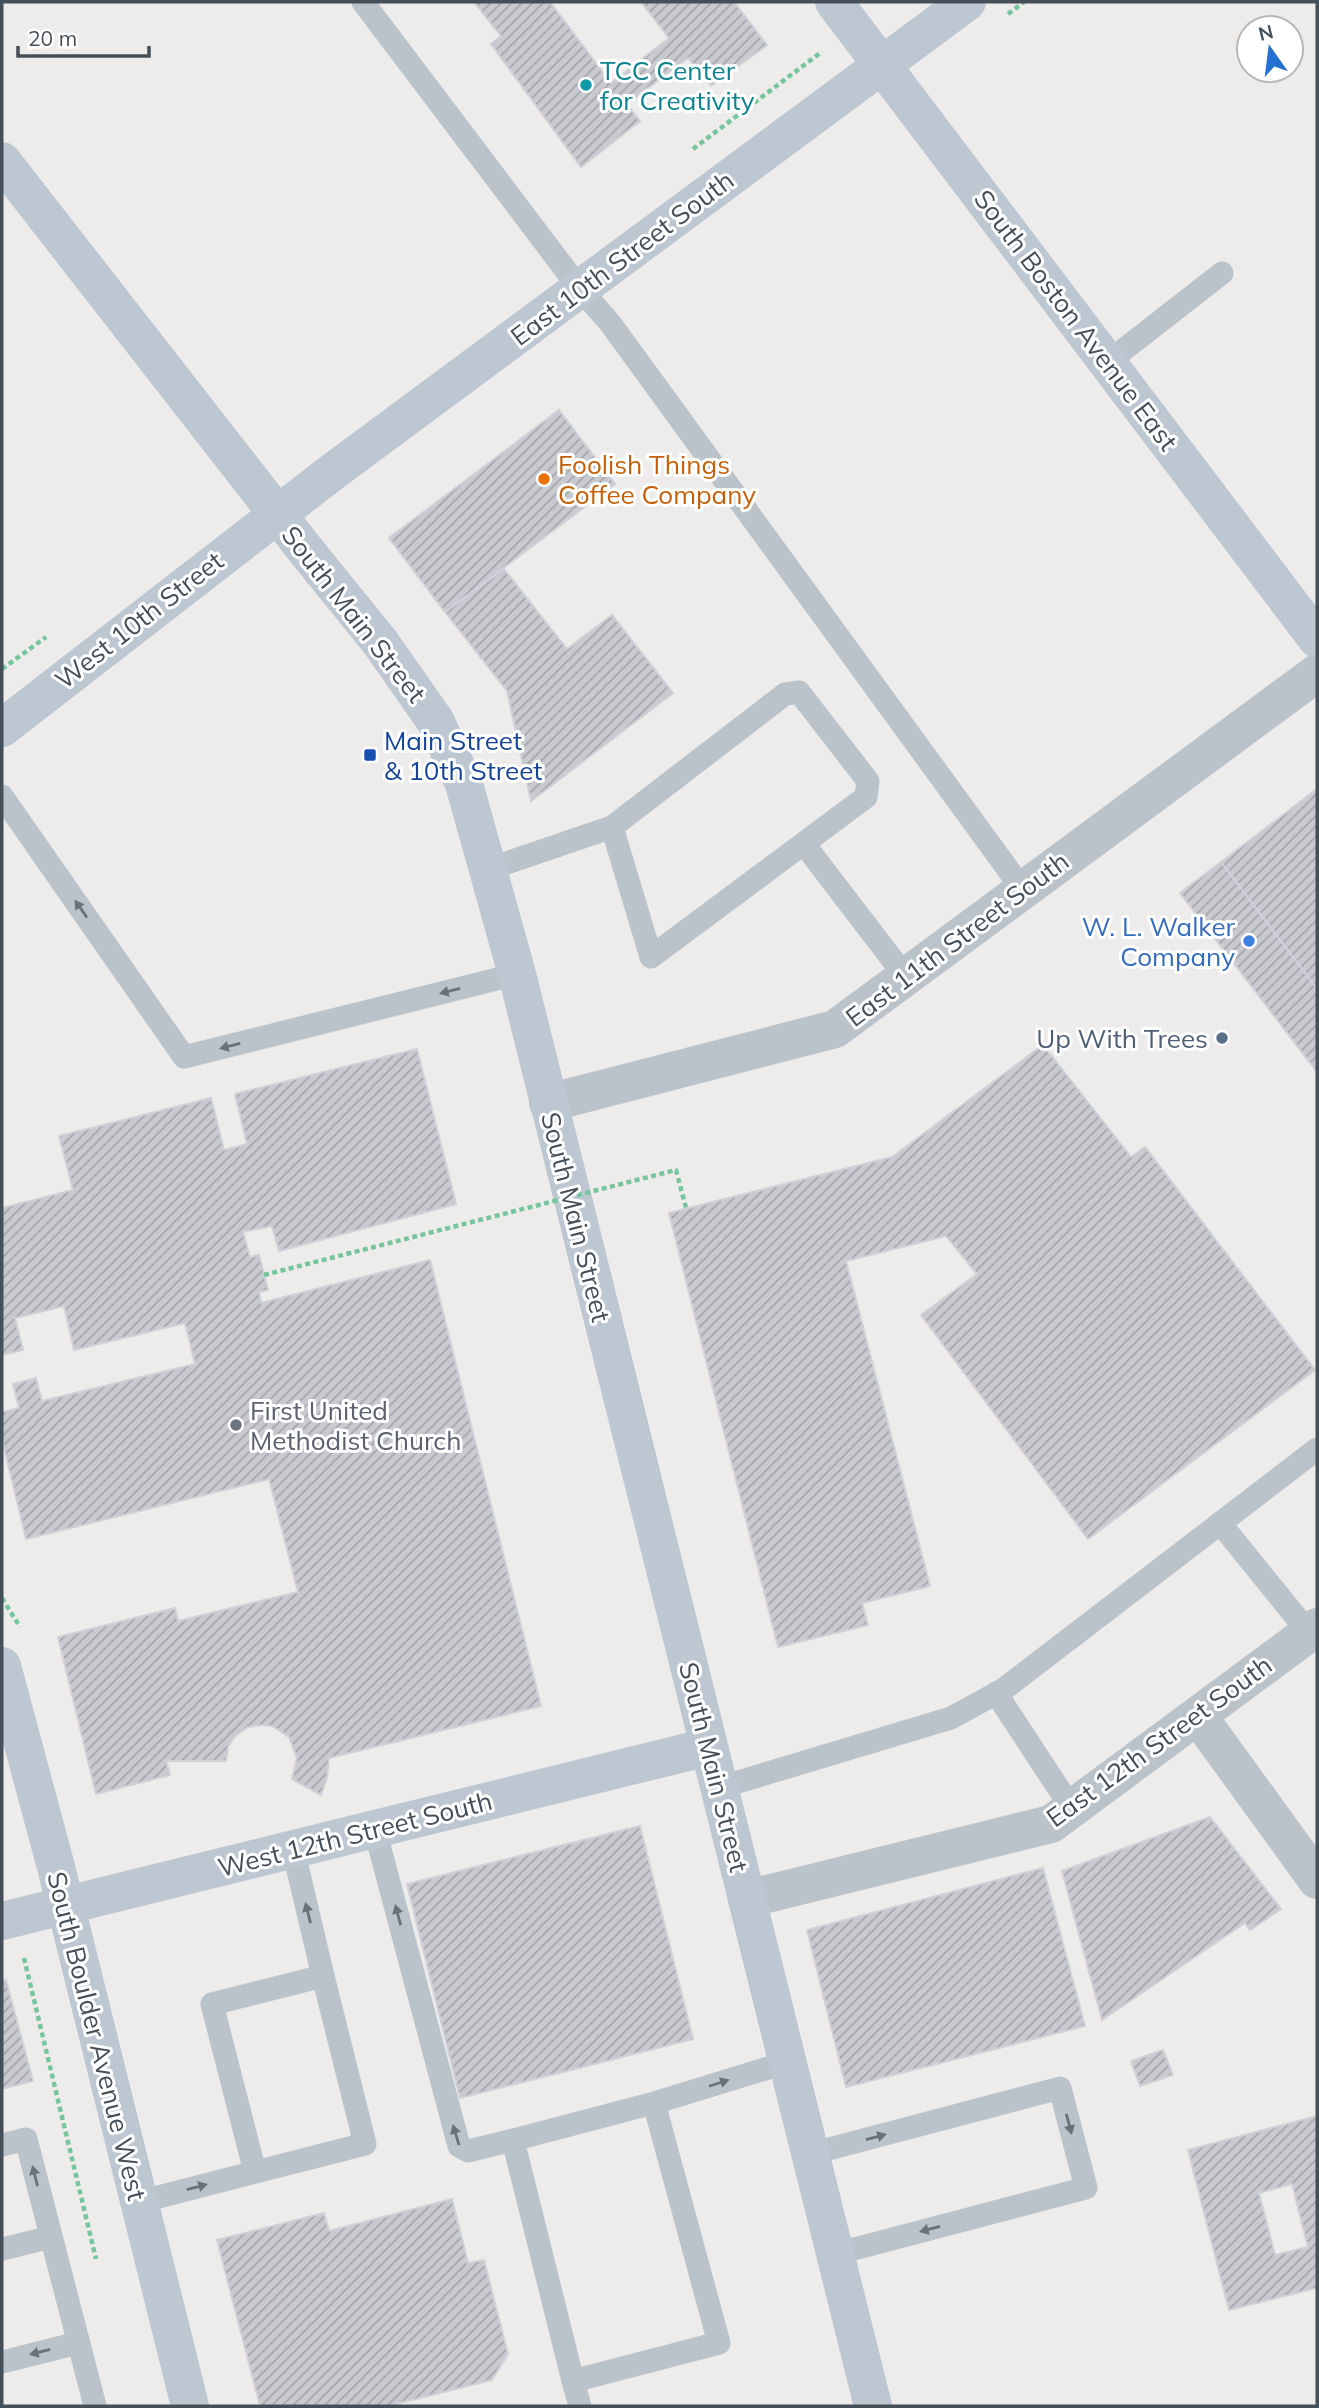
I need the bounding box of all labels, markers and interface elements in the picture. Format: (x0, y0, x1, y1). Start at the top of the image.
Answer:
scale bar (18, 14, 149, 58)
north arrow (1235, 14, 1305, 84)
text: N (1256, 19, 1276, 46)
text: 20 m (28, 25, 77, 51)
place label: TCC Center for Creativity (600, 54, 755, 117)
marker: TCC Center for Creativity (578, 77, 594, 93)
street label: East 10th Street South (504, 163, 740, 353)
street label: South Boston Avenue East (967, 183, 1185, 457)
place label: Foolish Things Coffee Company (558, 448, 756, 511)
marker: Foolish Things Coffee Company (536, 471, 552, 487)
street label: South Main Street (275, 519, 433, 709)
street label: West 10th Street (48, 544, 230, 696)
place label: Main Street & 10th Street (384, 724, 542, 787)
marker: Main Street & 10th Street (362, 747, 378, 763)
street label: East 11th Street South (839, 844, 1075, 1034)
one-way arrow (74, 900, 88, 918)
place label: W. L. Walker Company (1082, 910, 1236, 973)
marker: W. L. Walker Company (1241, 933, 1257, 949)
one-way arrow (439, 986, 461, 997)
place label: Up With Trees (1036, 1022, 1208, 1055)
marker: Up With Trees (1214, 1030, 1230, 1046)
one-way arrow (219, 1041, 241, 1052)
street label: South Main Street (534, 1109, 618, 1325)
place label: First United Methodist Church (250, 1394, 461, 1457)
marker: First United Methodist Church (228, 1417, 244, 1433)
street label: East 12th Street South (1040, 1648, 1278, 1834)
street label: South Main Street (672, 1659, 756, 1875)
street label: West 12th Street South (214, 1784, 496, 1884)
street label: South Boulder Avenue West (40, 1868, 154, 2204)
one-way arrow (302, 1902, 313, 1924)
one-way arrow (392, 1904, 402, 1925)
one-way arrow (709, 2077, 730, 2087)
one-way arrow (1065, 2114, 1075, 2135)
one-way arrow (451, 2124, 461, 2145)
one-way arrow (866, 2131, 887, 2141)
one-way arrow (29, 2165, 40, 2187)
one-way arrow (186, 2181, 208, 2192)
one-way arrow (919, 2224, 940, 2234)
one-way arrow (29, 2347, 51, 2358)

